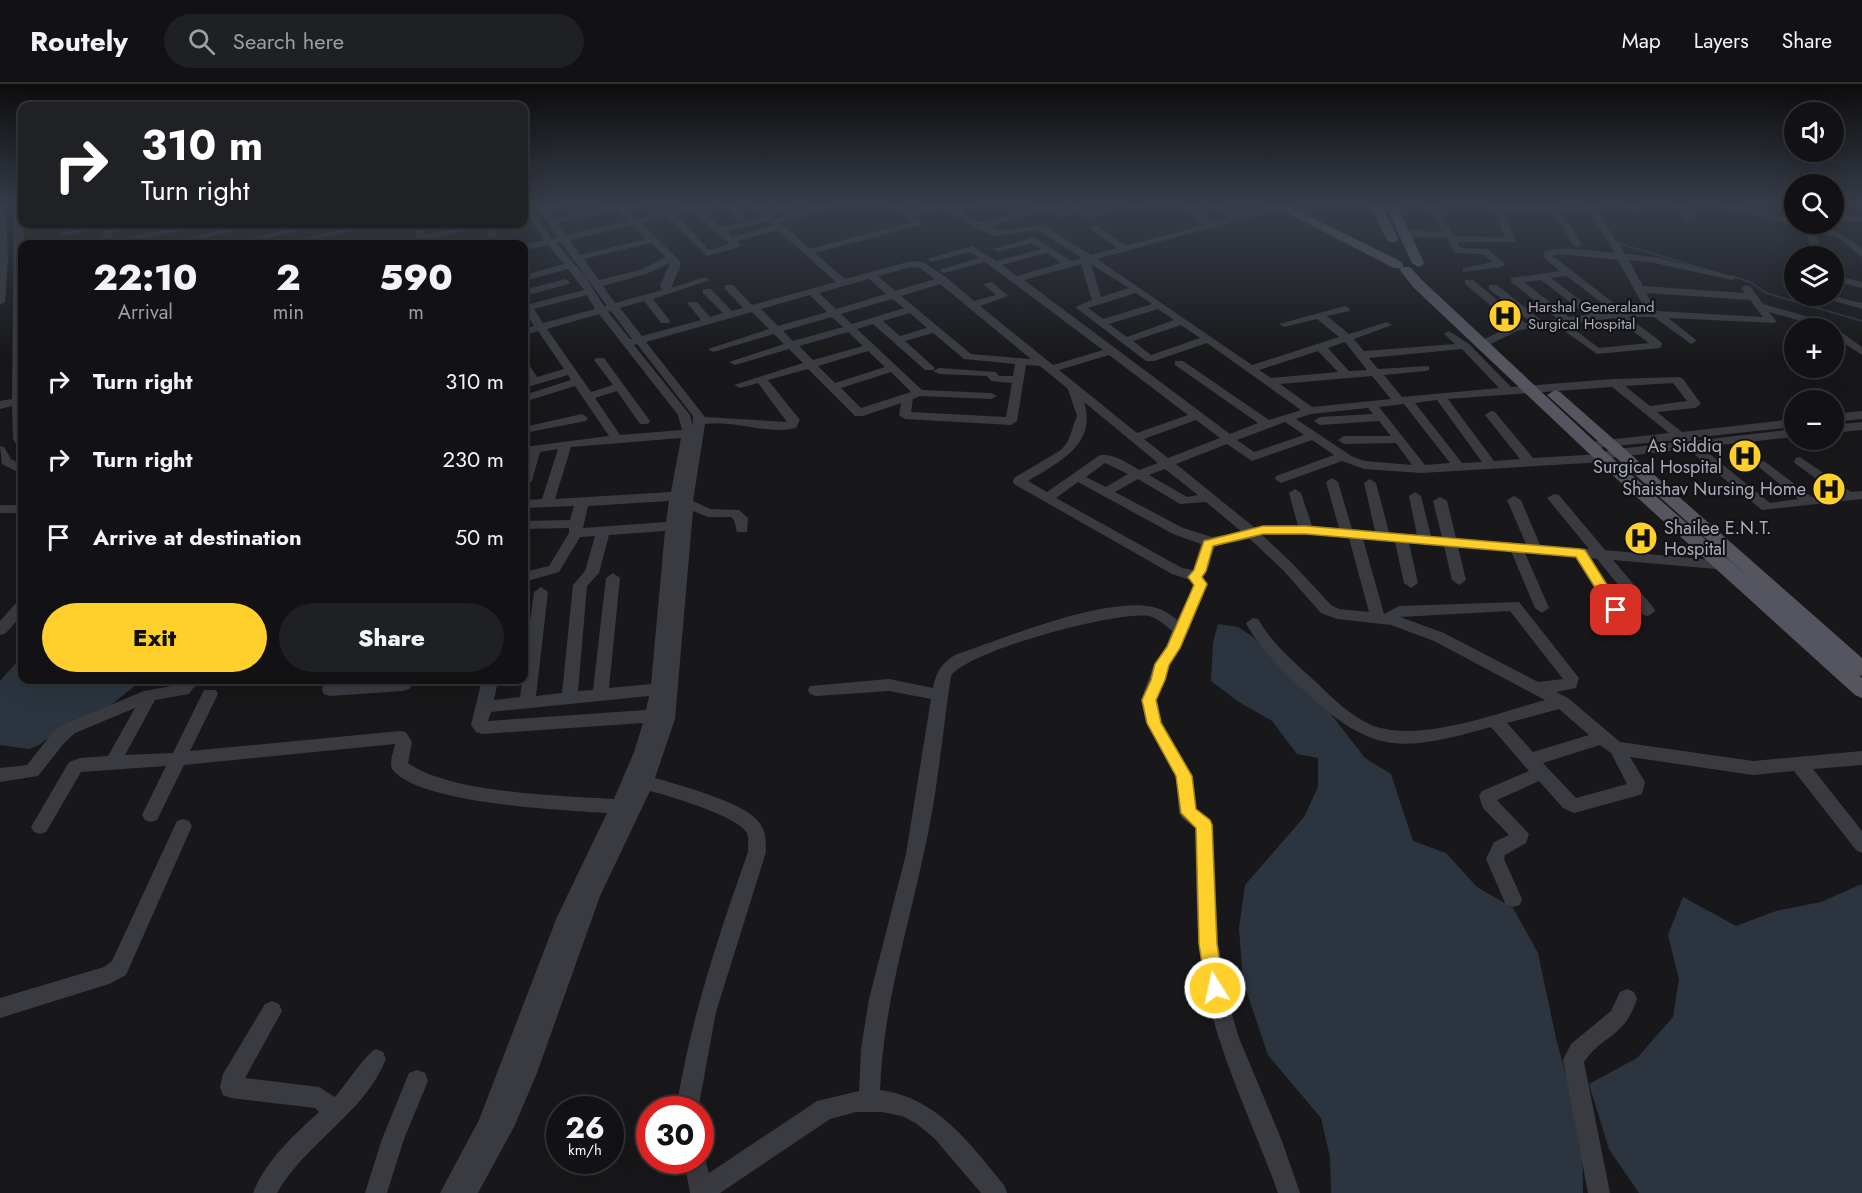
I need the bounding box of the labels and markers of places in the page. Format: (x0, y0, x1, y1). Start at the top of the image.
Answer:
place label: Harshal Generaland Surgical Hospital (1528, 296, 1655, 335)
hospital icon: Harshal Generaland Surgical Hospital (1487, 298, 1523, 334)
place label: As Siddiq Surgical Hospital (1593, 433, 1722, 480)
hospital icon: As Siddiq Surgical Hospital (1727, 438, 1763, 474)
hospital icon: Shaishav Nursing Home (1811, 471, 1847, 507)
place label: Shaishav Nursing Home (1622, 476, 1806, 502)
place label: Shailee E.N.T. Hospital (1664, 515, 1771, 562)
hospital icon: Shailee E.N.T. Hospital (1623, 520, 1659, 556)
pin (1590, 584, 1641, 635)

